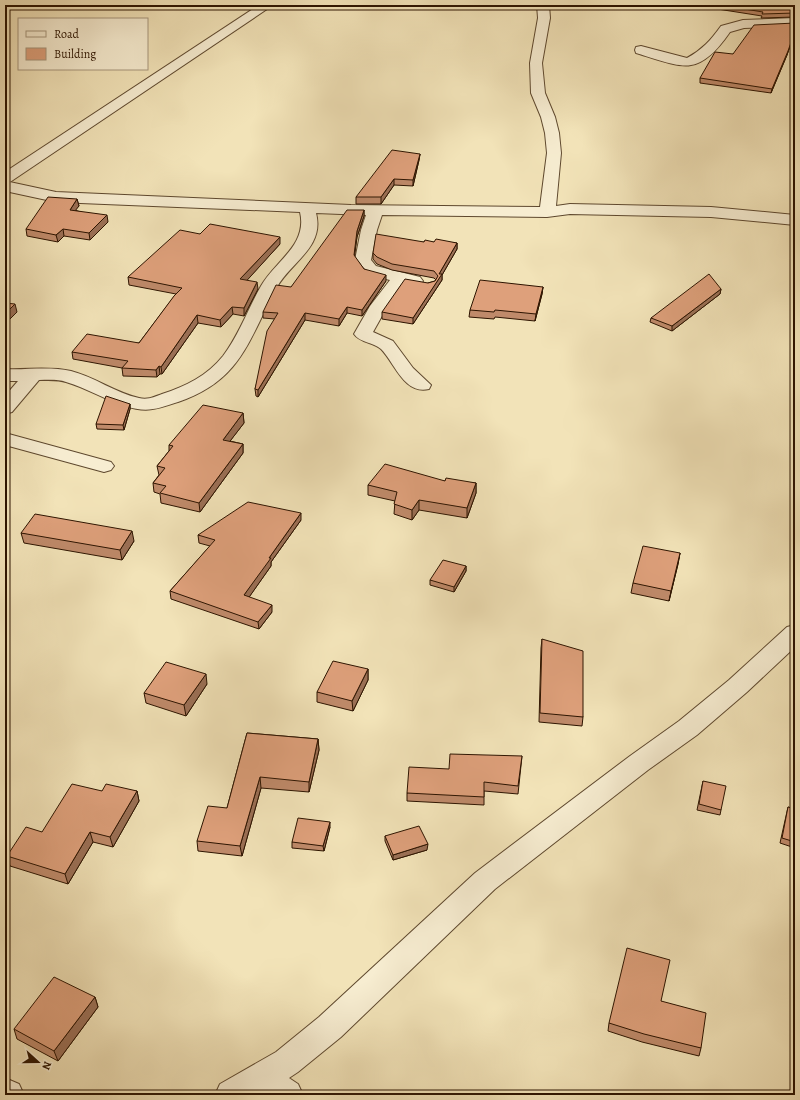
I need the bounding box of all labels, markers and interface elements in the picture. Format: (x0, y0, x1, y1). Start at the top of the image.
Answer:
legend (18, 18, 148, 70)
text: Road (54, 26, 80, 42)
text: Building (54, 46, 96, 62)
north arrow (18, 1042, 58, 1082)
text: N (38, 1059, 55, 1072)

